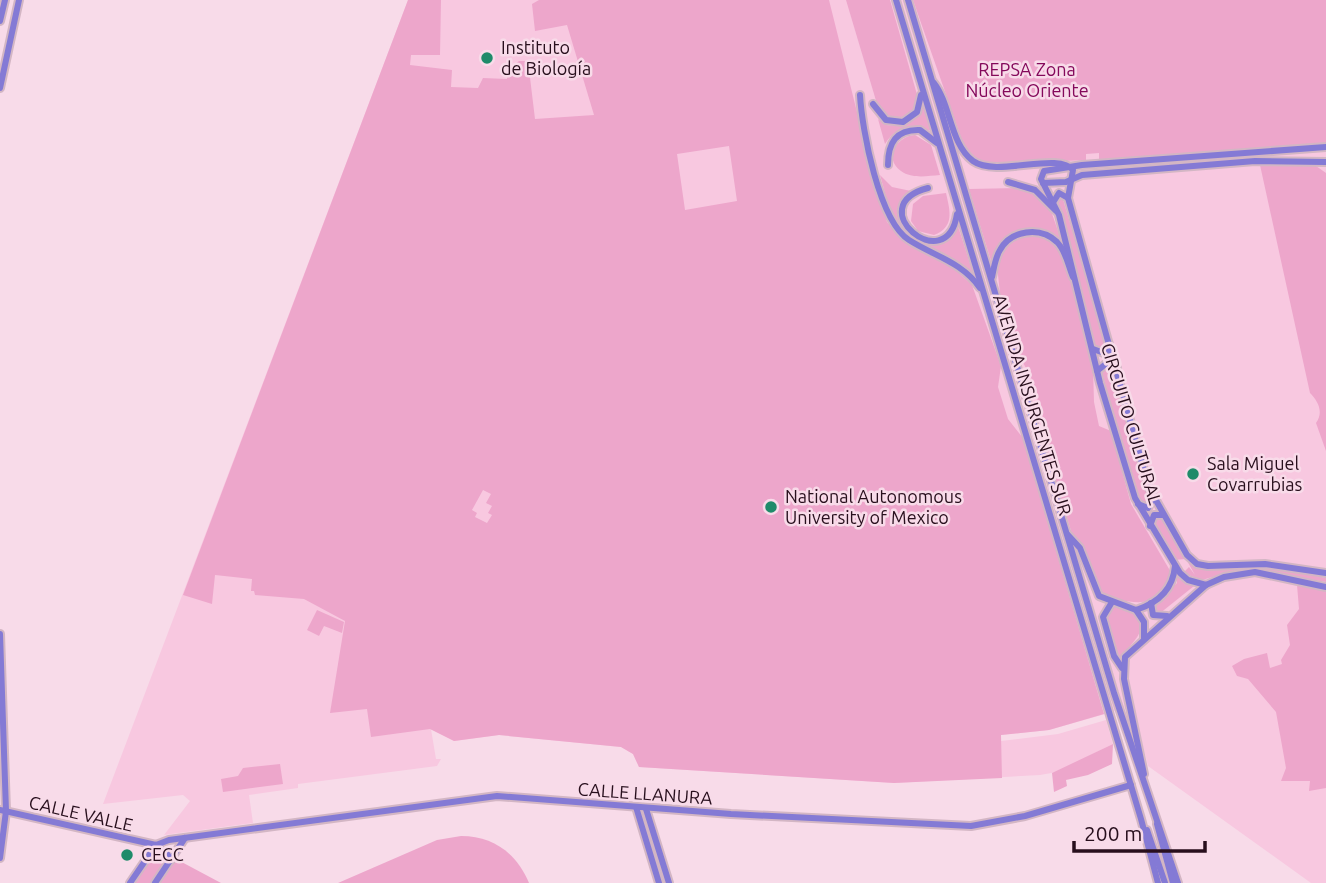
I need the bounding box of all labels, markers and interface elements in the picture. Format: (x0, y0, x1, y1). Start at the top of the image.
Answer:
place label: Instituto de Biología (501, 37, 591, 78)
marker: Instituto de Biología (479, 50, 495, 66)
park label: REPSA Zona Núcleo Oriente (965, 59, 1089, 100)
street label: AVENIDA INSURGENTES SUR (990, 292, 1076, 518)
street label: CIRCUITO CULTURAL (1098, 340, 1166, 507)
place label: Sala Miguel Covarrubias (1207, 453, 1303, 494)
marker: Sala Miguel Covarrubias (1185, 466, 1201, 482)
place label: National Autonomous University of Mexico (785, 486, 962, 527)
marker: National Autonomous University of Mexico (763, 499, 779, 515)
street label: CALLE LLANURA (577, 778, 713, 808)
street label: CALLE VALLE (27, 791, 135, 835)
scale bar (1074, 810, 1205, 854)
text: 200 m (1084, 821, 1142, 845)
place label: CECC (141, 844, 184, 864)
marker: CECC (119, 847, 135, 863)

